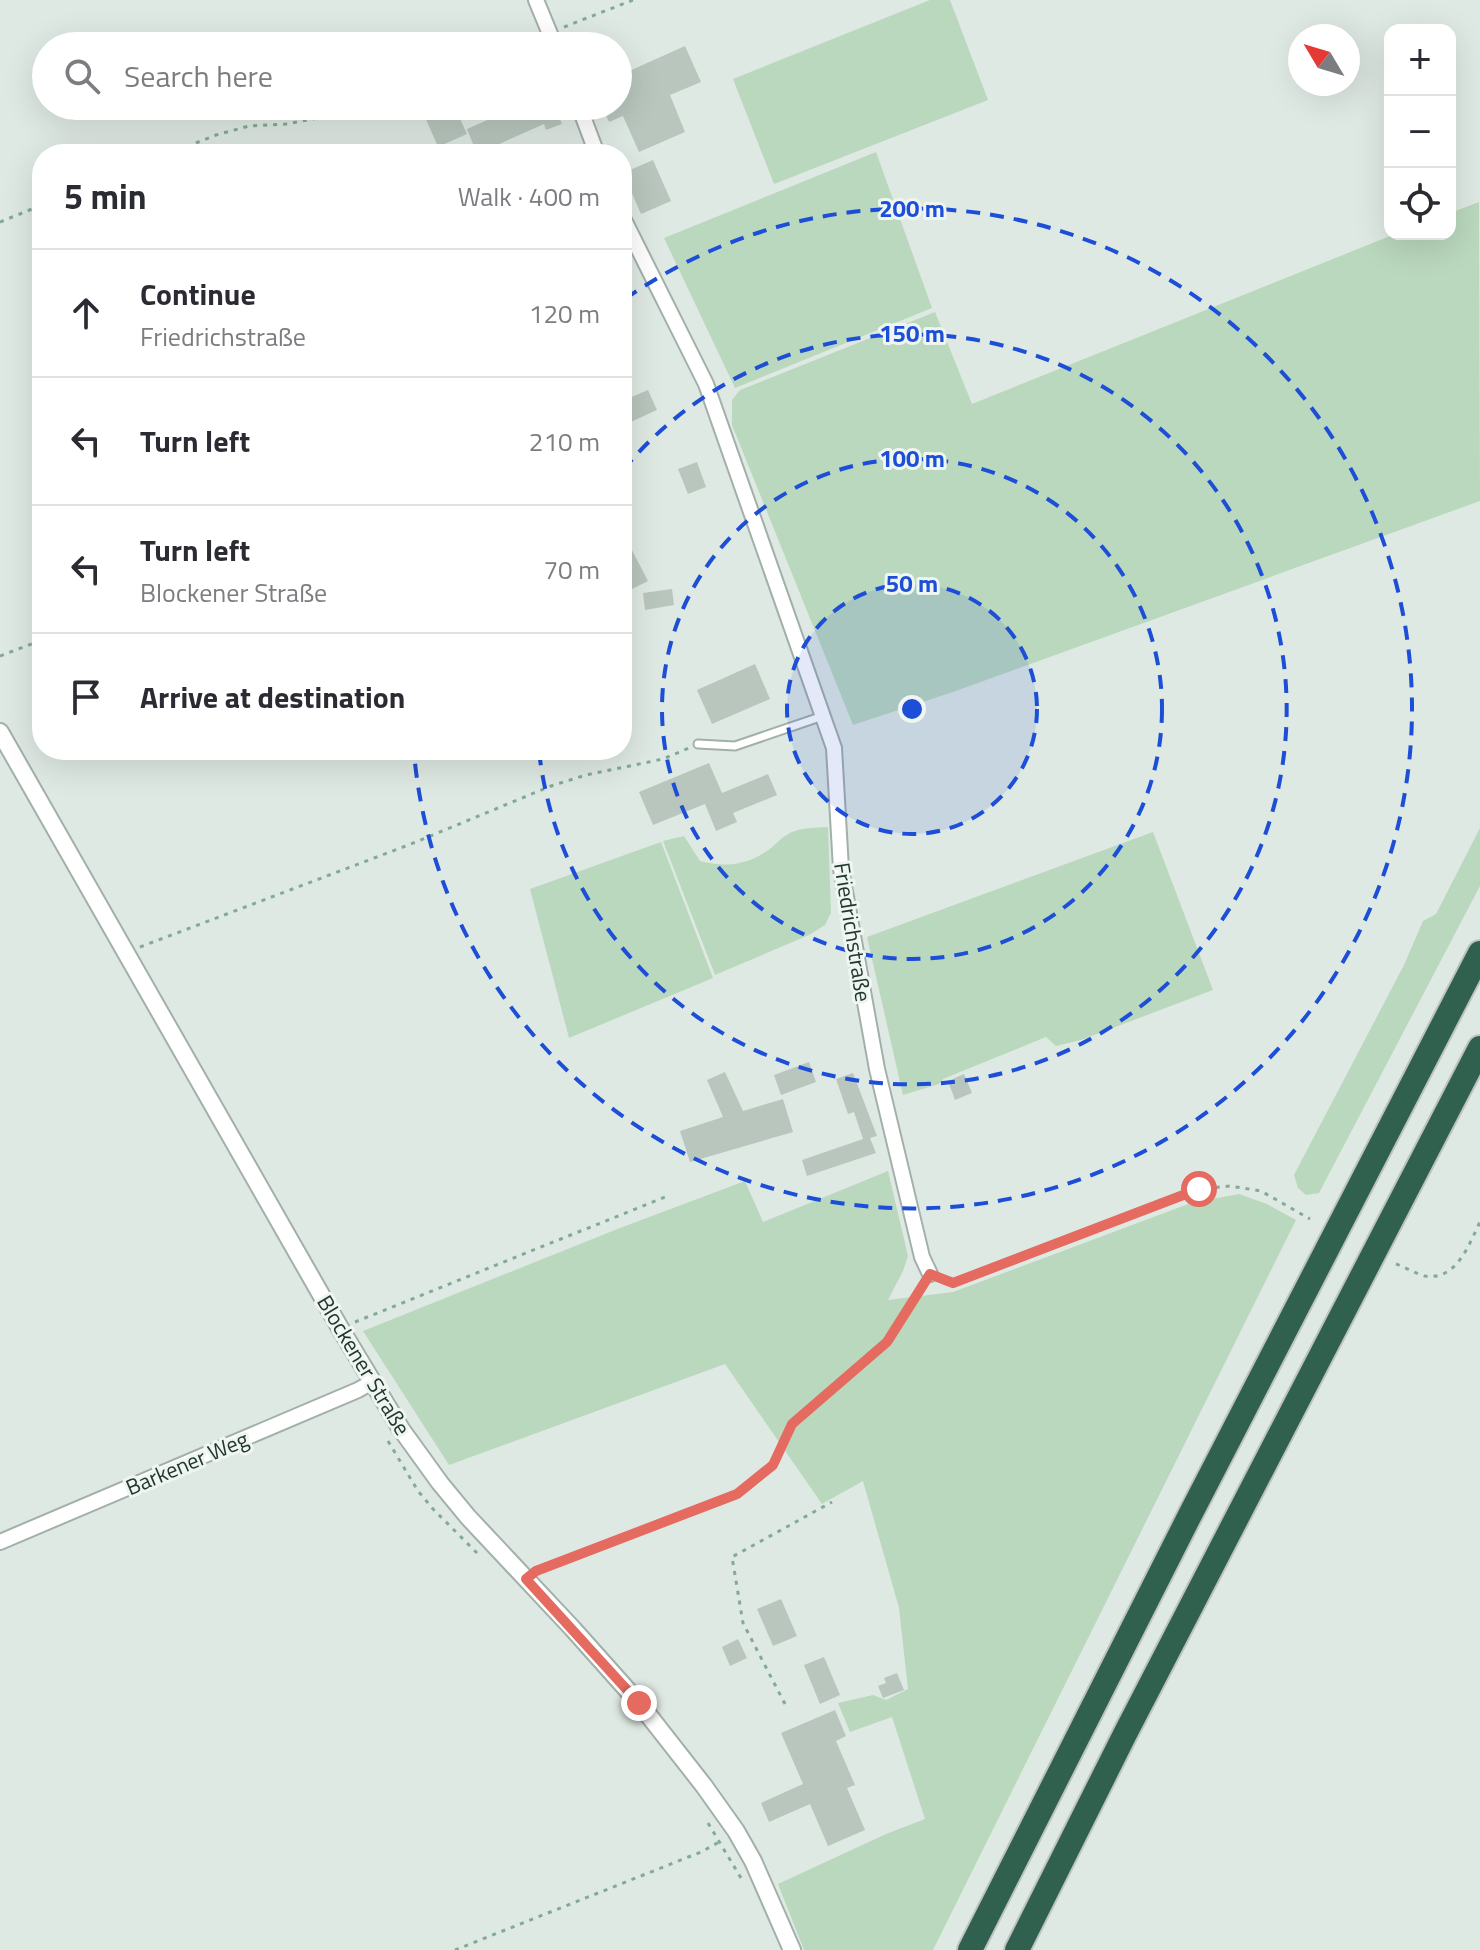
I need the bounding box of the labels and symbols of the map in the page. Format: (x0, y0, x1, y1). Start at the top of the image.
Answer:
north arrow (1288, 24, 1360, 96)
text: 200 m (879, 190, 945, 226)
text: 150 m (879, 315, 945, 351)
text: 100 m (879, 440, 945, 476)
text: 50 m (886, 565, 938, 601)
centre of rings (898, 695, 926, 723)
street label: Friedrichstraße (825, 860, 881, 1004)
route start (1181, 1171, 1217, 1207)
street label: Blockener Straße (309, 1288, 419, 1442)
street label: Barkener Weg (120, 1422, 254, 1504)
route end (621, 1685, 657, 1721)

